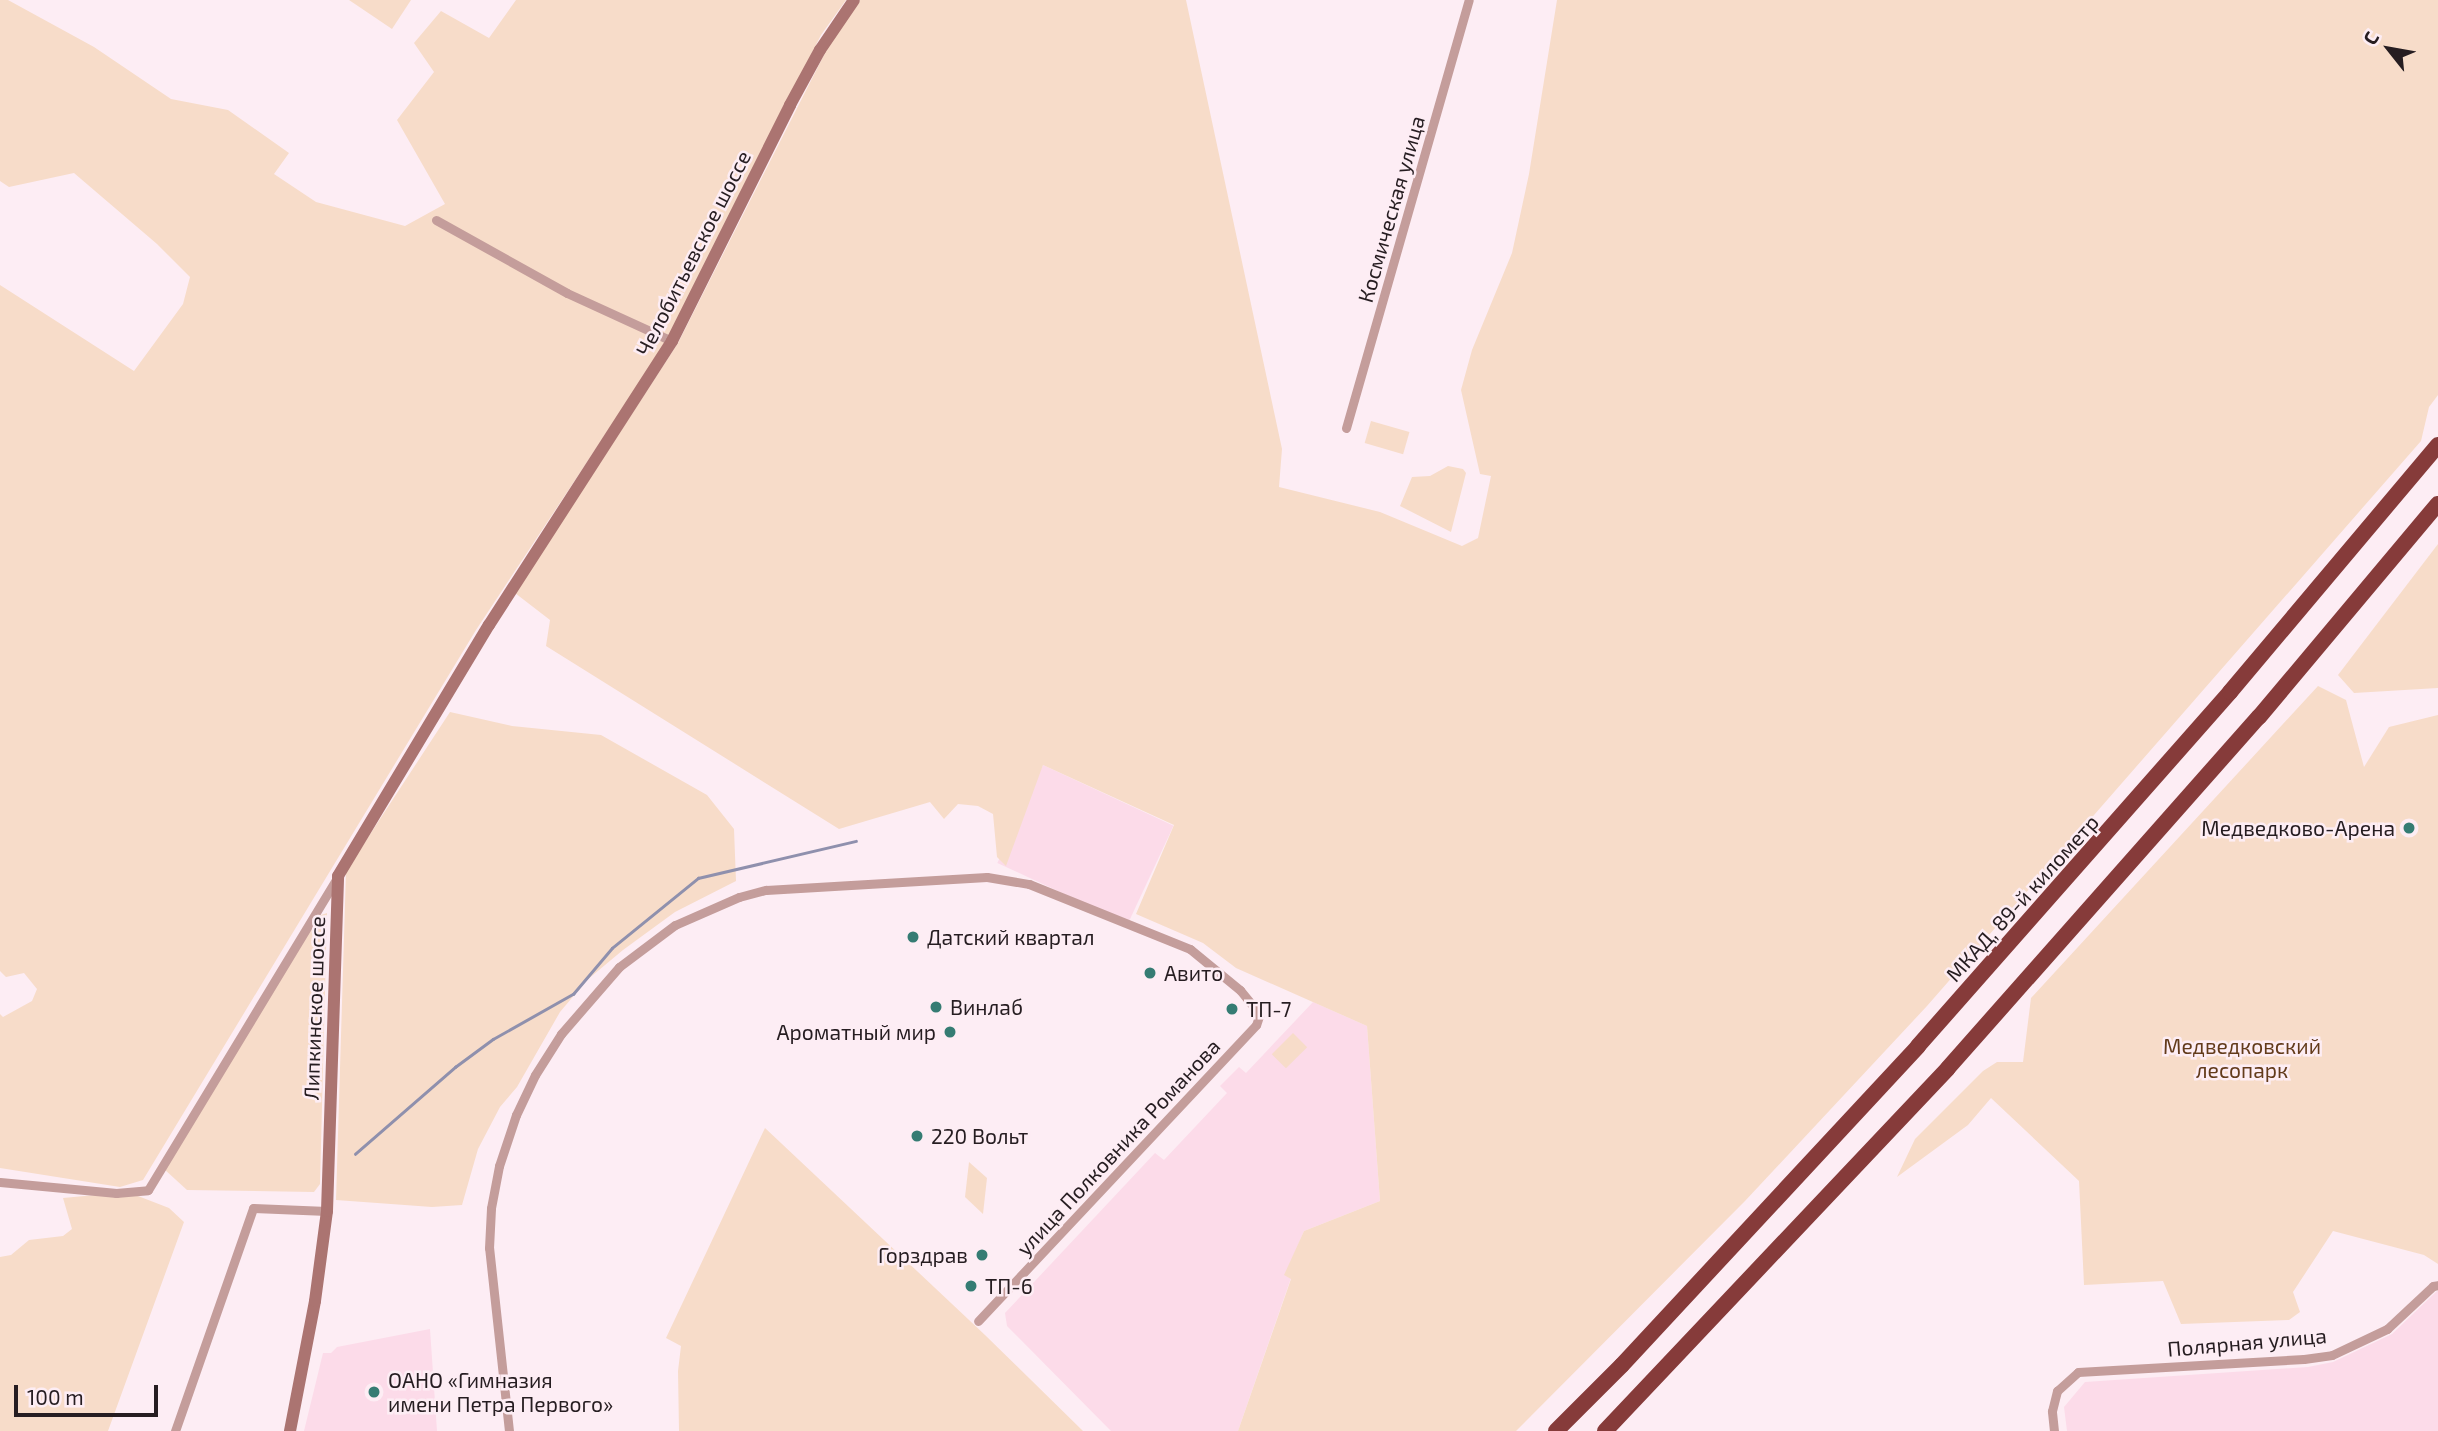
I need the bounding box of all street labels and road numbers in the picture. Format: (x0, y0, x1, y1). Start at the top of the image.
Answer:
street label: Космическая улица (1352, 113, 1430, 305)
street label: Челобитьевское шоссе (630, 146, 756, 360)
street label: МКАД, 89-й километр (1940, 809, 2104, 987)
street label: Липкинское шоссе (298, 916, 330, 1100)
street label: улица Полковника Романова (1011, 1033, 1225, 1261)
street label: Полярная улица (2166, 1322, 2328, 1362)

